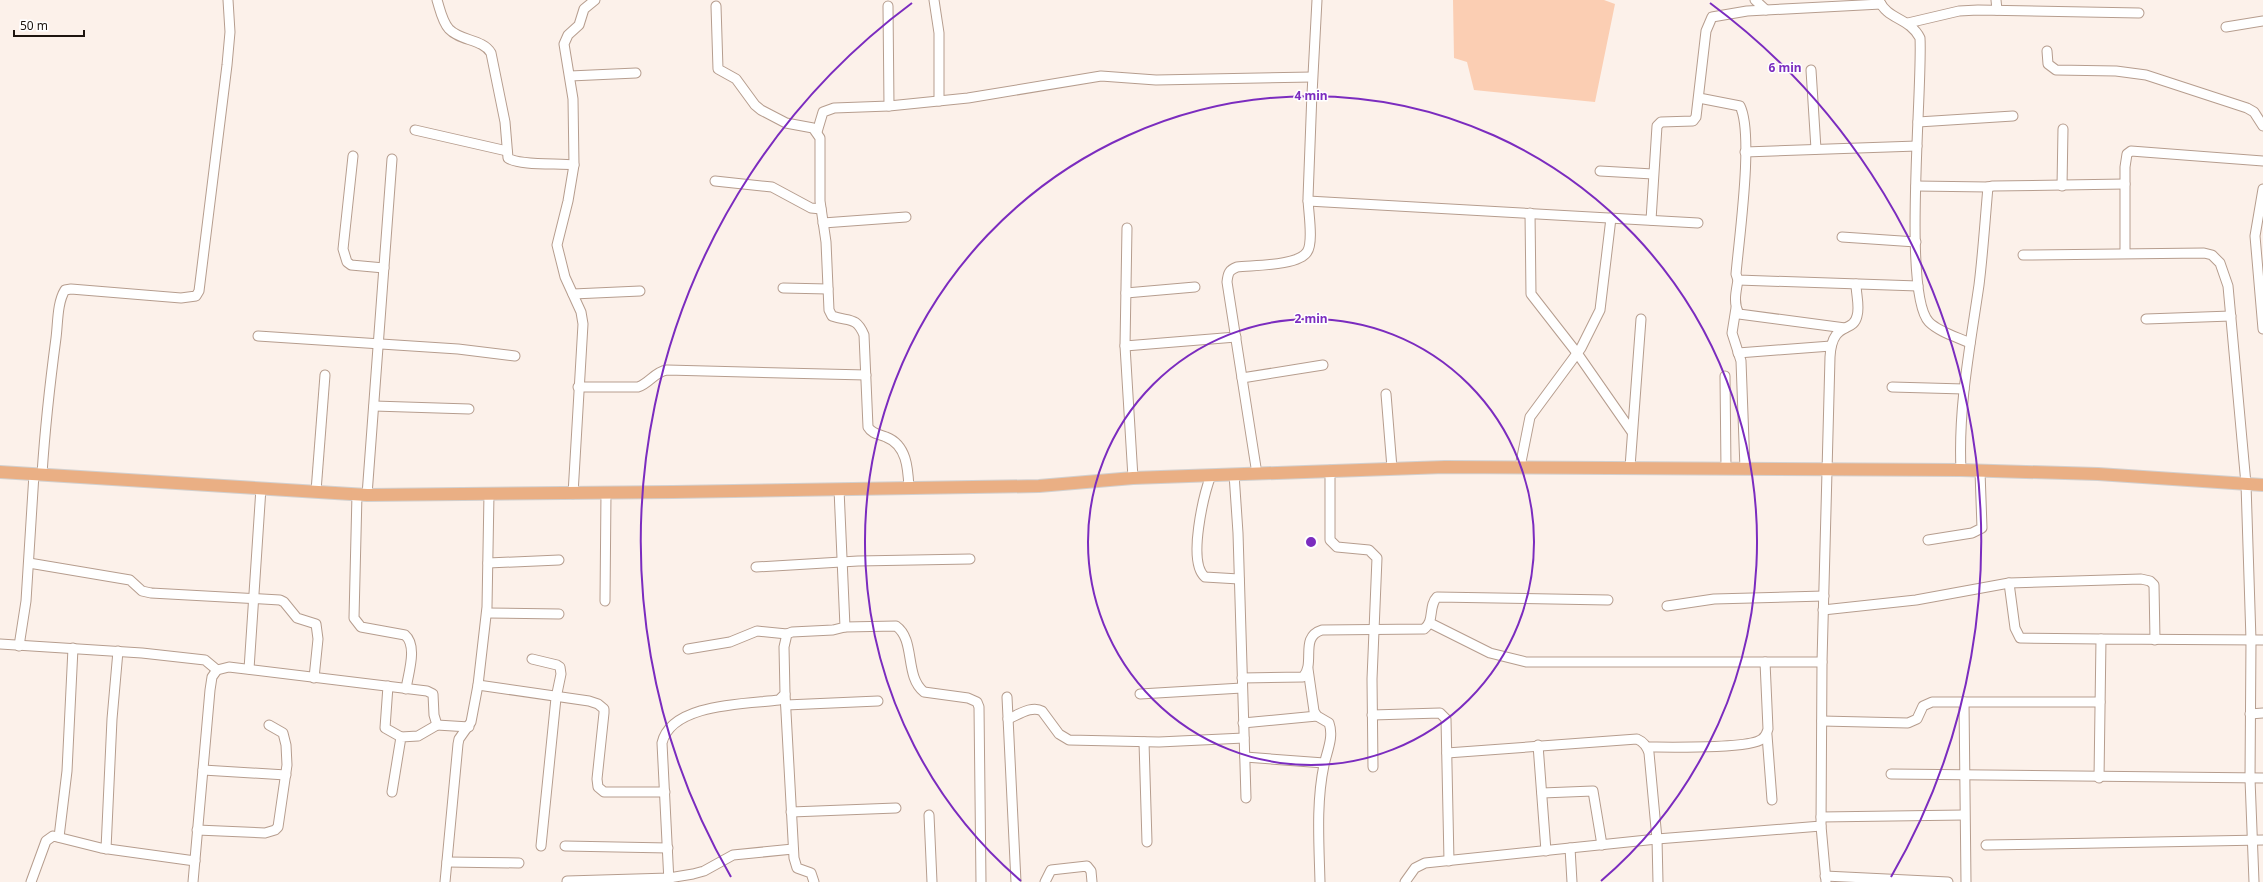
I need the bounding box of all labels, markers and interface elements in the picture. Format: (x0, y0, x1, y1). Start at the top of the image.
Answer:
scale bar (14, 12, 84, 38)
text: 50 m (20, 17, 48, 34)
text: 6 min (1768, 59, 1802, 76)
text: 4 min (1294, 87, 1328, 104)
text: 2 min (1294, 310, 1328, 327)
centre of rings (1304, 535, 1318, 549)

